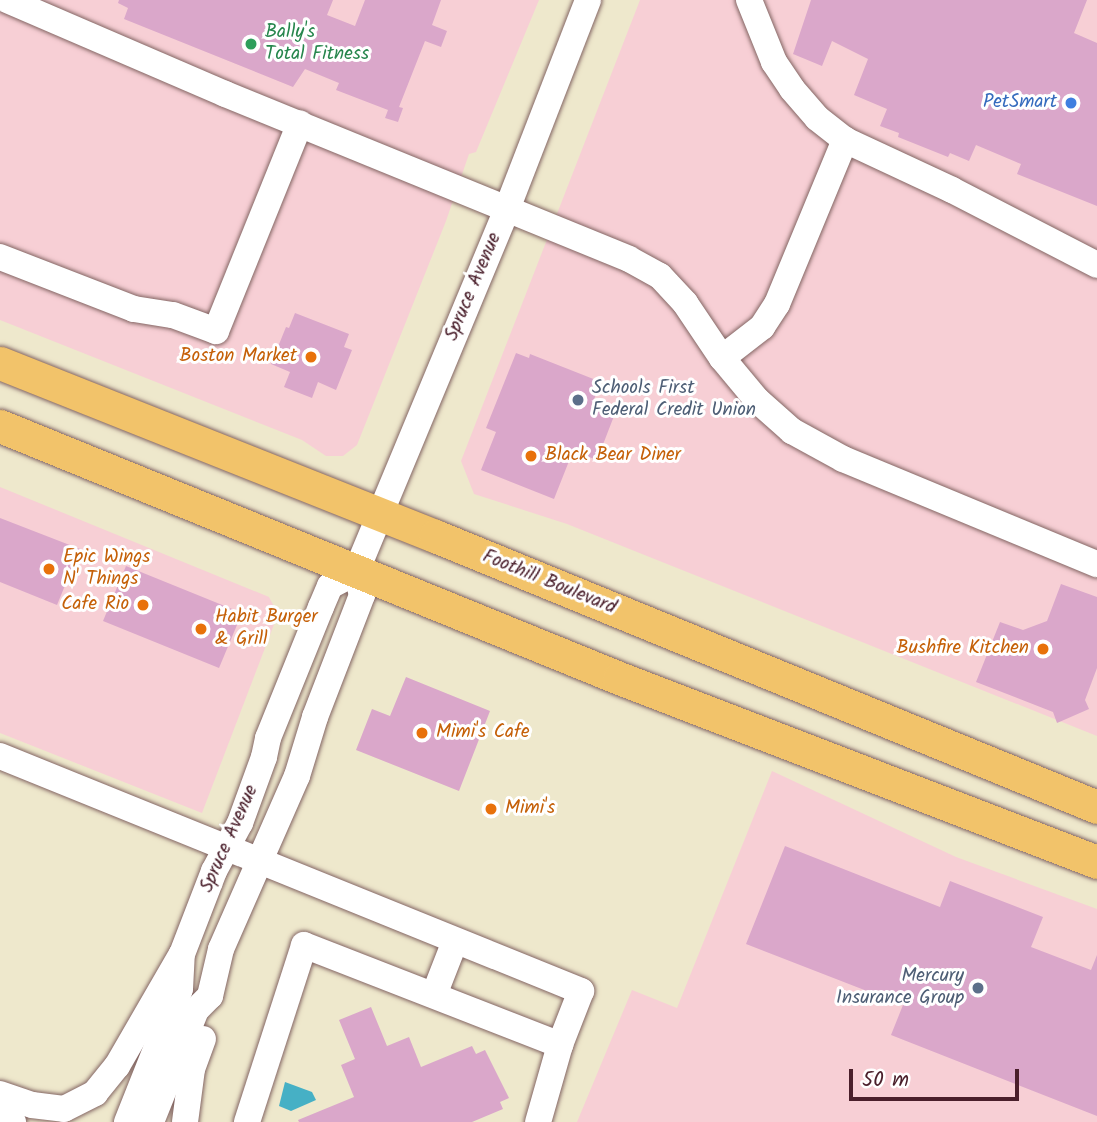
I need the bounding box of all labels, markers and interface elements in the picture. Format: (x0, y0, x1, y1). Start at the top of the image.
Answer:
place label: Bally's Total Fitness (265, 22, 369, 66)
marker: Bally's Total Fitness (243, 36, 259, 52)
place label: PetSmart (983, 92, 1057, 114)
marker: PetSmart (1063, 95, 1079, 111)
street label: Spruce Avenue (441, 230, 507, 344)
place label: Boston Market (179, 346, 297, 368)
marker: Boston Market (303, 349, 319, 365)
place label: Schools First Federal Credit Union (592, 378, 756, 422)
marker: Schools First Federal Credit Union (570, 392, 586, 408)
place label: Black Bear Diner (545, 445, 681, 467)
marker: Black Bear Diner (523, 448, 539, 464)
street label: Foothill Boulevard (479, 546, 619, 620)
place label: Epic Wings N' Things (63, 547, 150, 591)
marker: Epic Wings N' Things (41, 561, 57, 577)
place label: Cafe Rio (61, 594, 129, 616)
marker: Cafe Rio (135, 597, 151, 613)
place label: Habit Burger & Grill (215, 607, 318, 651)
marker: Habit Burger & Grill (193, 621, 209, 637)
place label: Bushfire Kitchen (897, 638, 1029, 660)
marker: Bushfire Kitchen (1035, 641, 1051, 657)
place label: Mimi's Cafe (436, 722, 530, 744)
marker: Mimi's Cafe (414, 725, 430, 741)
street label: Spruce Avenue (196, 782, 264, 896)
place label: Mimi's (505, 798, 555, 820)
marker: Mimi's (483, 801, 499, 817)
place label: Mercury Insurance Group (836, 966, 964, 1010)
marker: Mercury Insurance Group (970, 980, 986, 996)
scale bar (852, 1056, 1022, 1100)
text: 50 m (862, 1064, 909, 1097)

